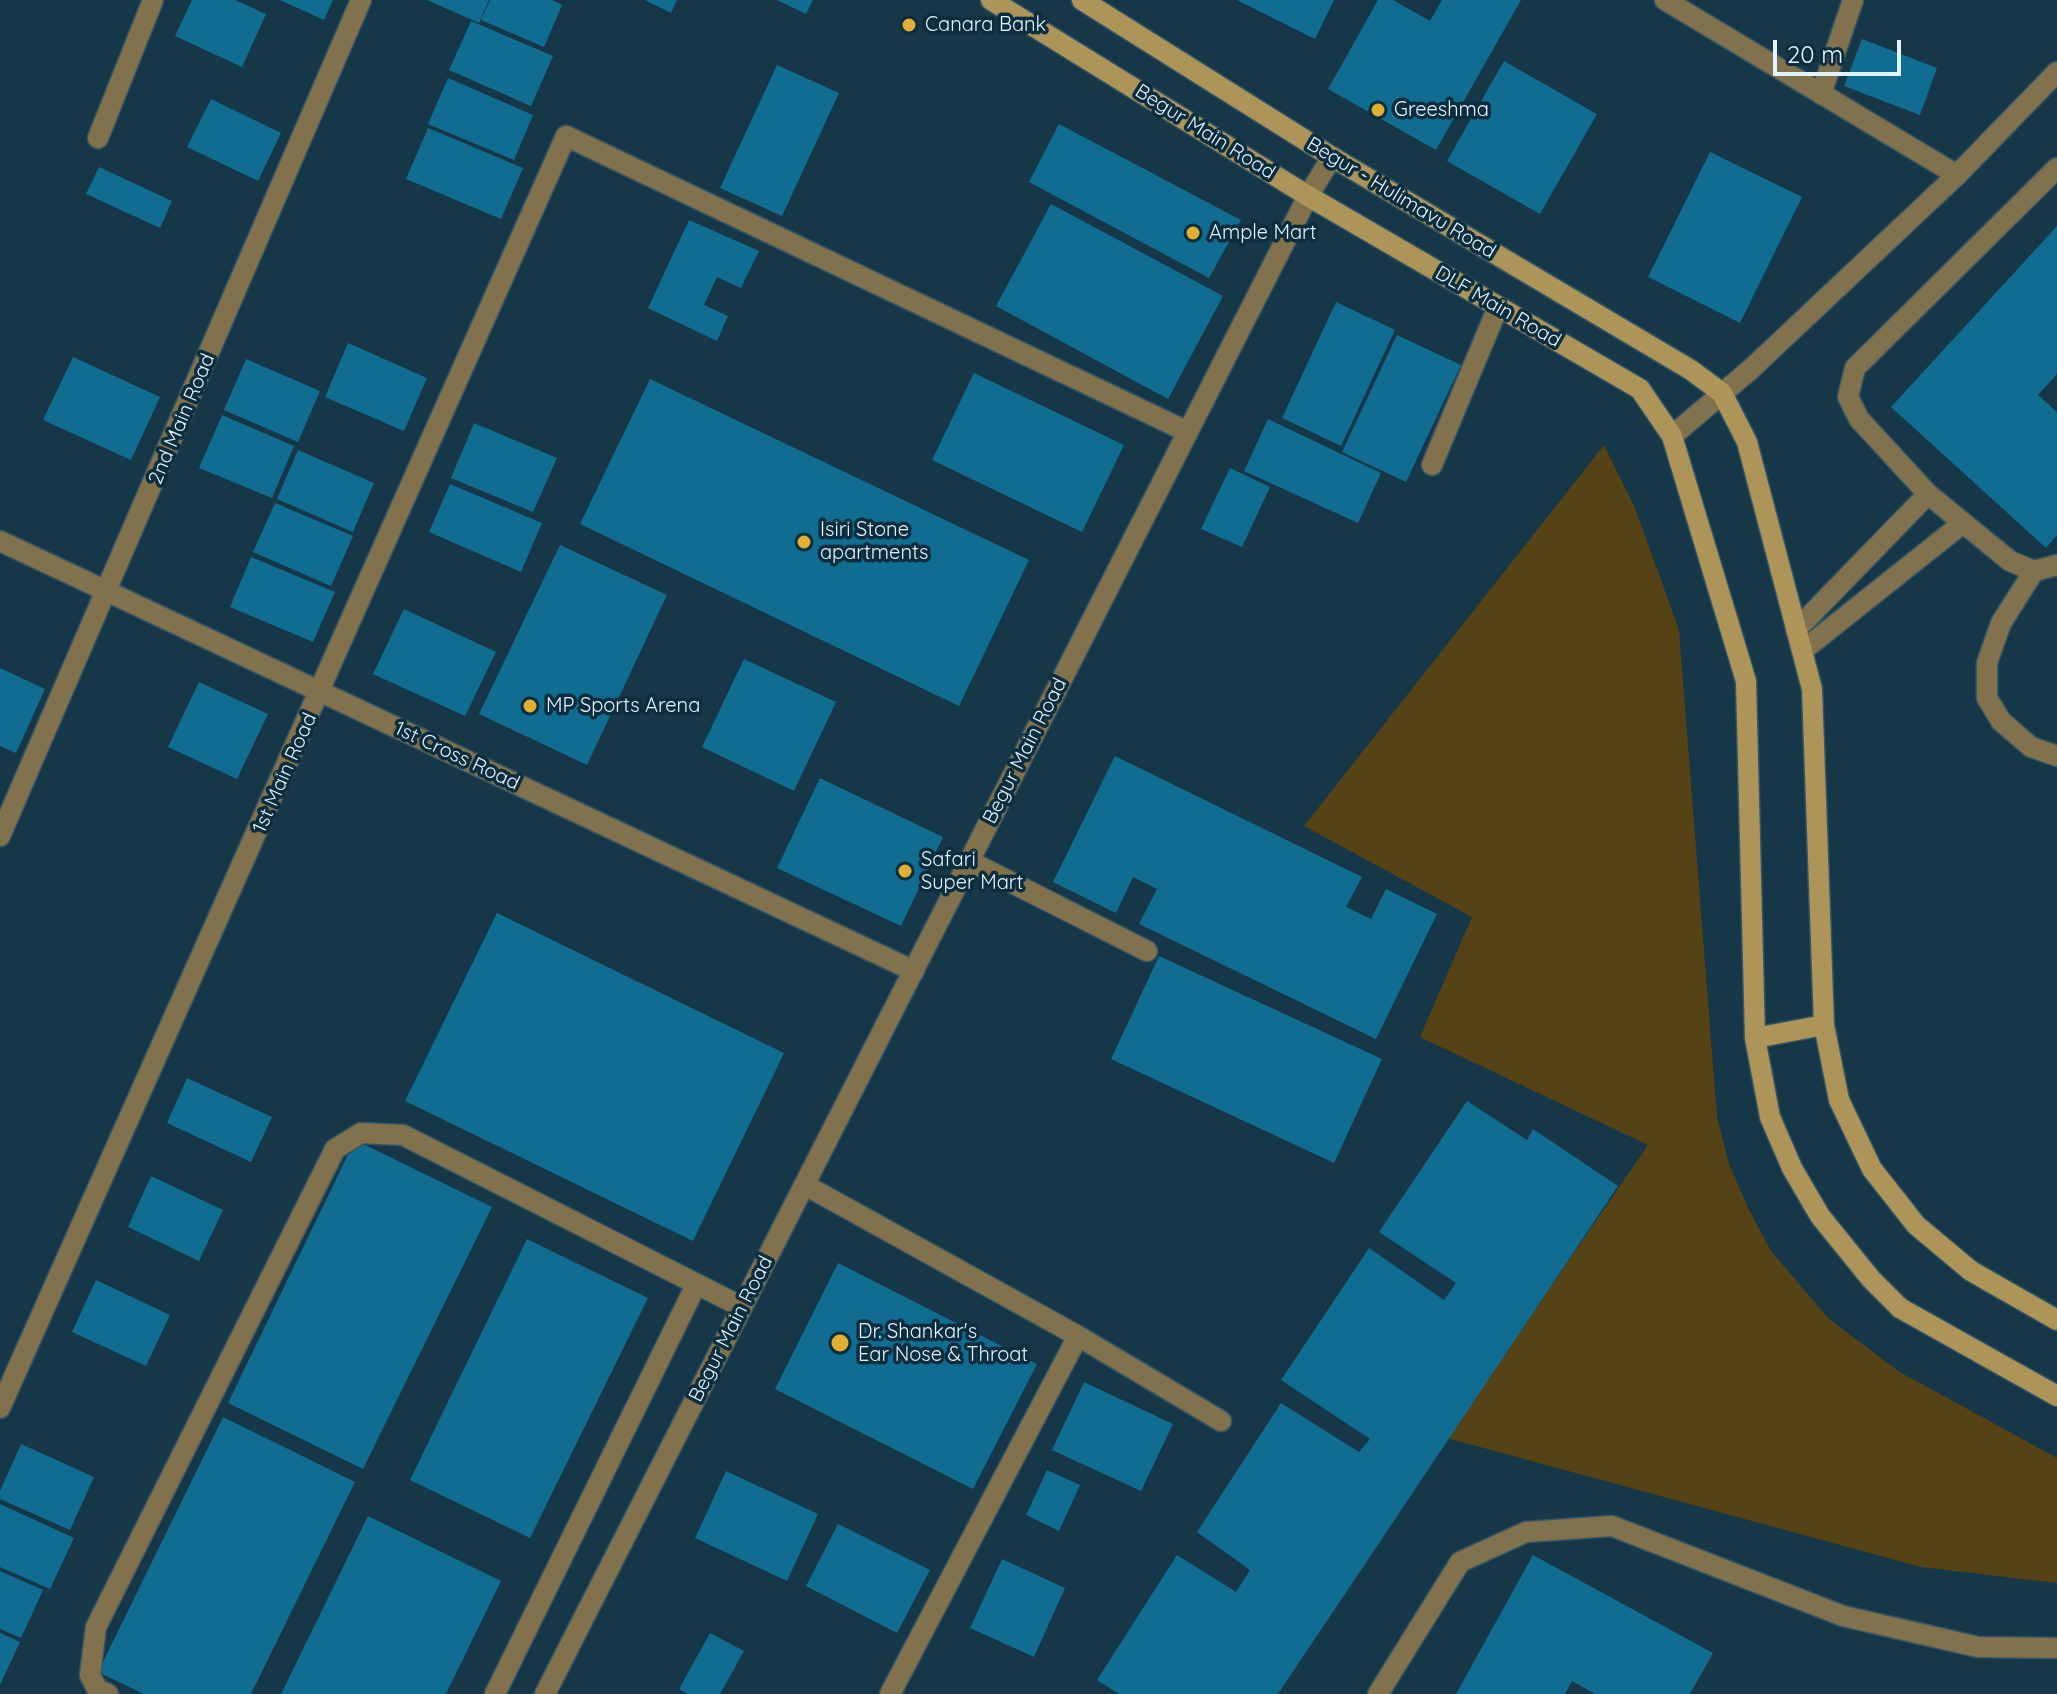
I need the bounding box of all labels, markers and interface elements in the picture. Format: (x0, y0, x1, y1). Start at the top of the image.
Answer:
place label: Canara Bank (925, 13, 1046, 37)
marker: Canara Bank (900, 16, 918, 34)
scale bar (1777, 24, 1905, 74)
text: 20 m (1787, 39, 1843, 69)
street label: Begur Main Road (1131, 79, 1279, 185)
place label: Greeshma (1394, 98, 1489, 122)
marker: Greeshma (1369, 101, 1387, 119)
street label: Begur - Hulimavu Road (1302, 132, 1500, 264)
place label: Ample Mart (1209, 221, 1317, 245)
marker: Ample Mart (1184, 224, 1202, 242)
street label: DLF Main Road (1431, 261, 1565, 353)
street label: 2nd Main Road (144, 350, 220, 488)
place label: Isiri Stone apartments (820, 518, 928, 565)
marker: Isiri Stone apartments (795, 533, 813, 551)
street label: Begur Main Road (978, 674, 1072, 828)
place label: MP Sports Arena (546, 694, 700, 718)
marker: MP Sports Arena (521, 697, 539, 715)
street label: 1st Main Road (248, 709, 322, 837)
street label: 1st Cross Road (391, 717, 523, 795)
place label: Safari Super Mart (921, 848, 1023, 895)
marker: Safari Super Mart (896, 862, 914, 880)
street label: Begur Main Road (684, 1252, 778, 1406)
place label: Dr. Shankar's Ear Nose & Throat (858, 1320, 1028, 1367)
marker: Dr. Shankar's Ear Nose & Throat (829, 1332, 851, 1354)

